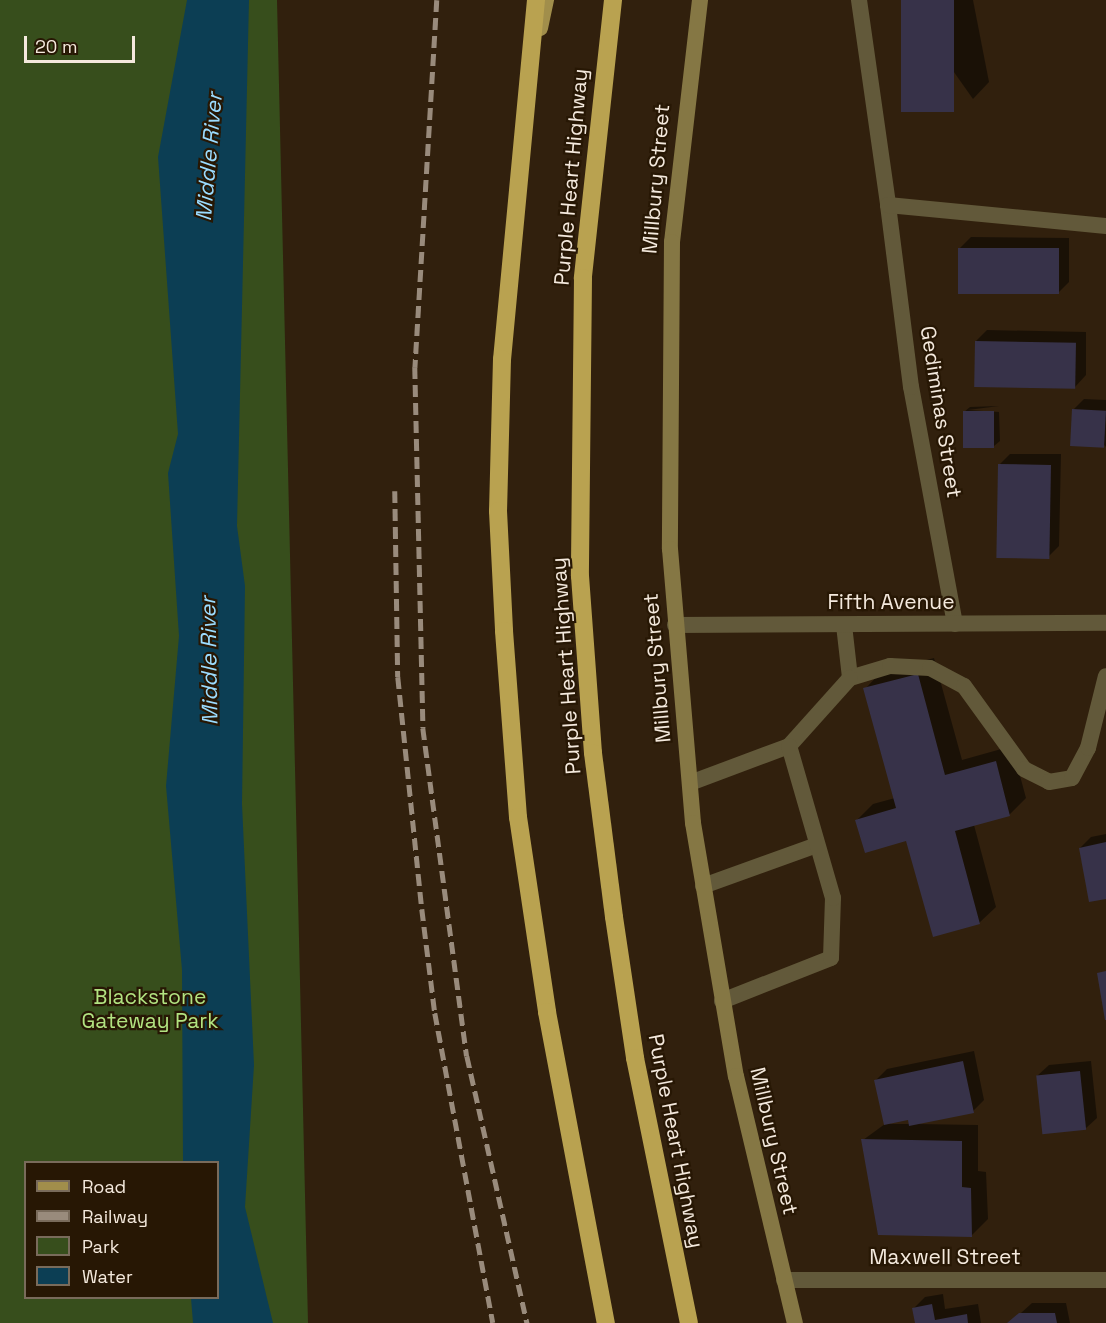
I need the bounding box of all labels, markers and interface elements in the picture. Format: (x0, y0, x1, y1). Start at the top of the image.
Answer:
scale bar (27, 24, 138, 62)
text: 20 m (35, 35, 78, 58)
street label: Purple Heart Highway (549, 68, 593, 286)
water label: Middle River (190, 92, 228, 222)
street label: Millbury Street (637, 103, 675, 255)
street label: Gediminas Street (915, 324, 967, 500)
street label: Purple Heart Highway (546, 557, 586, 775)
street label: Fifth Avenue (827, 589, 955, 615)
street label: Millbury Street (638, 592, 676, 744)
water label: Middle River (195, 596, 223, 726)
park label: Blackstone Gateway Park (81, 984, 219, 1034)
street label: Purple Heart Highway (643, 1032, 709, 1250)
street label: Millbury Street (745, 1065, 803, 1217)
legend (24, 1161, 219, 1299)
text: Road (82, 1175, 126, 1198)
text: Railway (82, 1205, 148, 1228)
text: Park (82, 1235, 119, 1258)
street label: Maxwell Street (869, 1244, 1021, 1270)
text: Water (82, 1265, 133, 1288)

